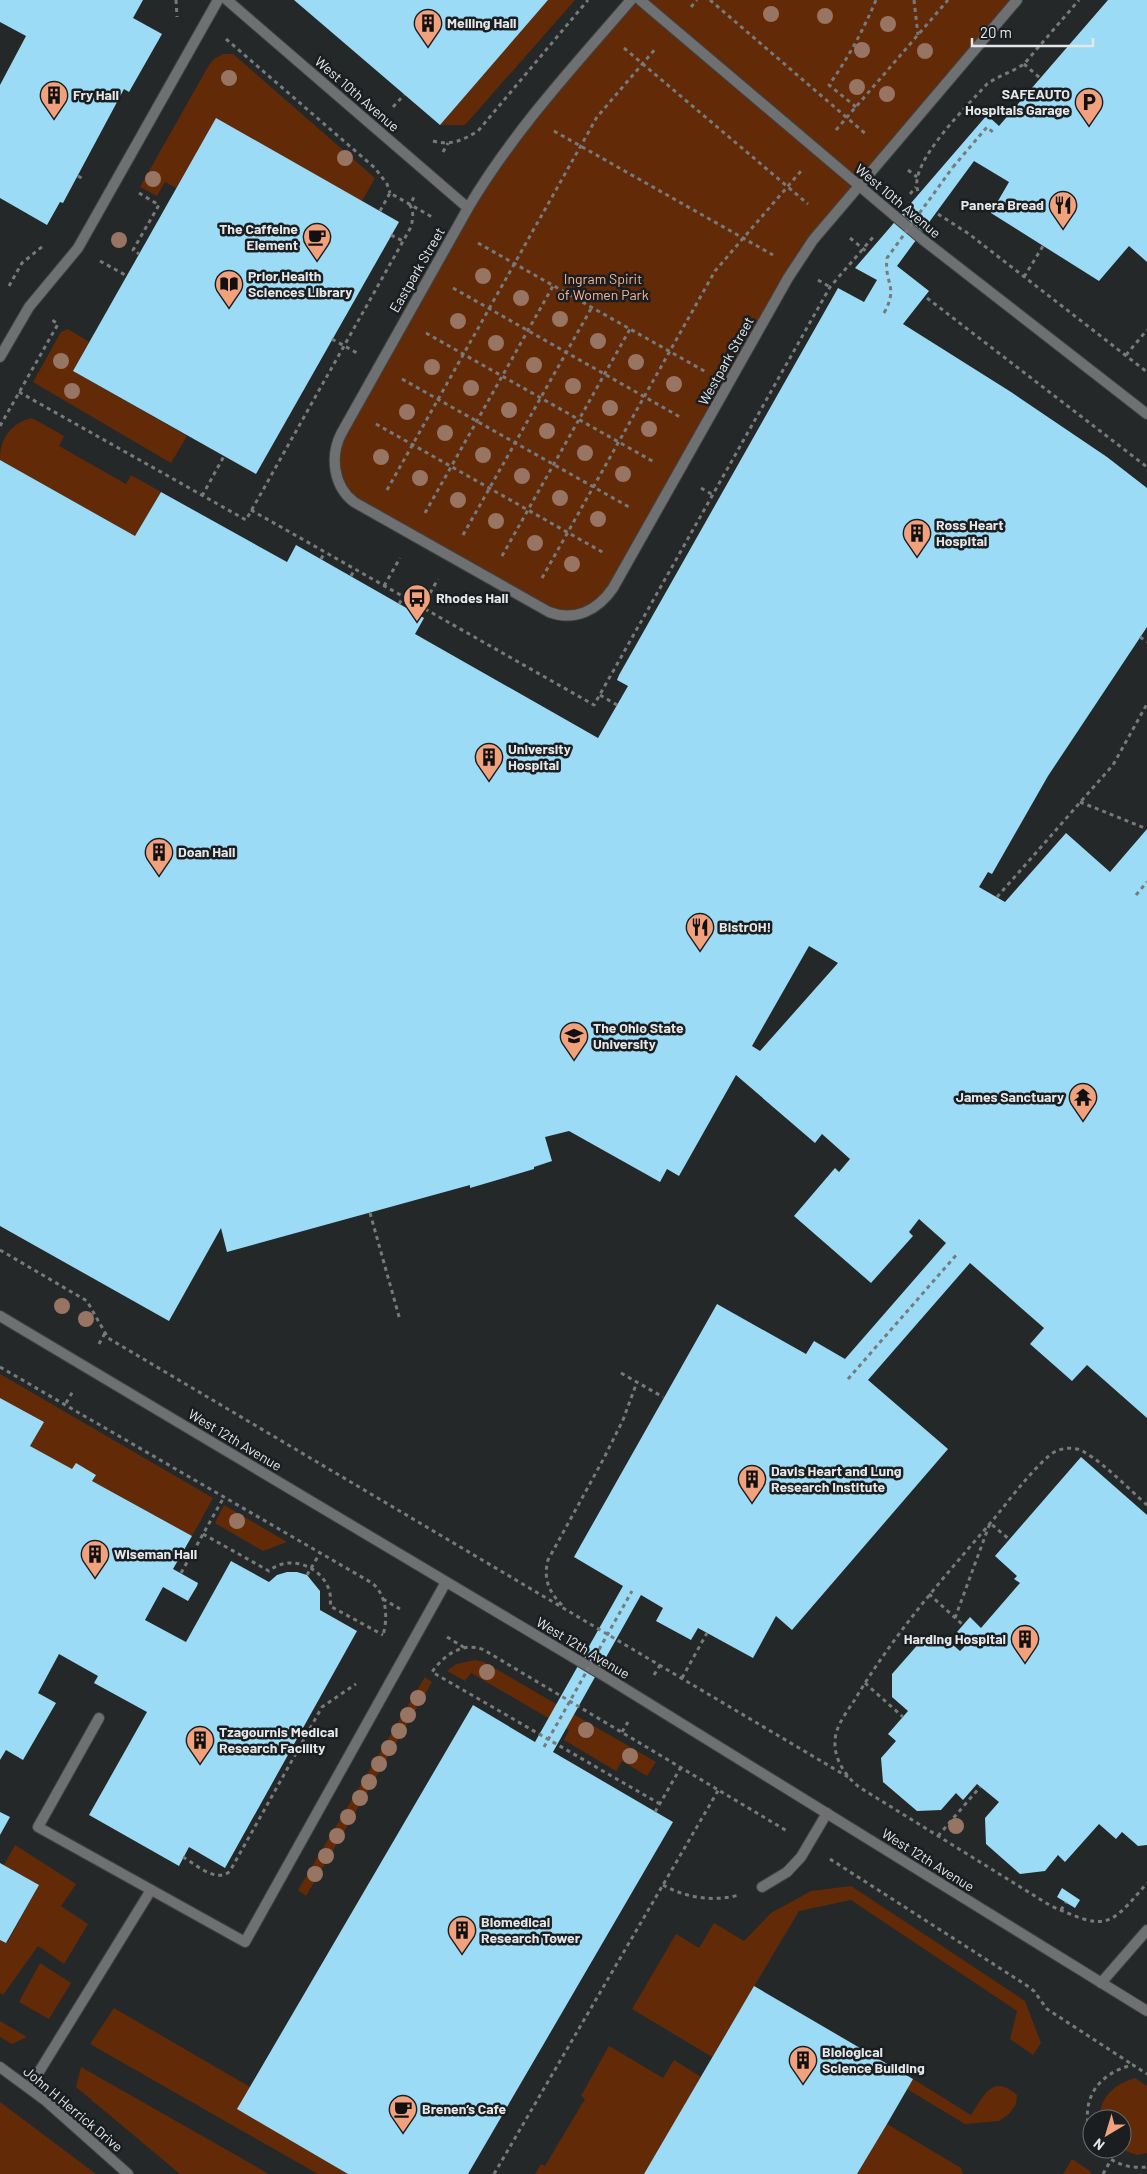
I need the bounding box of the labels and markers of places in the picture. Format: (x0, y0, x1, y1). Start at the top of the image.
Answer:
building icon: Meiling Hall (413, 8, 443, 47)
place label: Meiling Hall (447, 14, 516, 31)
building icon: Fry Hall (39, 80, 69, 119)
place label: SAFEAUTO Hospitals Garage (965, 85, 1070, 118)
place label: Fry Hall (73, 86, 119, 103)
parking icon: SAFEAUTO Hospitals Garage (1074, 87, 1104, 126)
restaurant icon: Panera Bread (1048, 190, 1078, 229)
place label: Panera Bread (961, 196, 1044, 213)
place label: The Caffeine Element (219, 220, 298, 253)
cafe icon: The Caffeine Element (302, 222, 332, 261)
place label: Prior Health Sciences Library (248, 267, 352, 300)
library icon: Prior Health Sciences Library (214, 269, 244, 308)
place label: Ross Heart Hospital (936, 516, 1004, 549)
building icon: Ross Heart Hospital (902, 518, 932, 557)
bus stop icon: Rhodes Hall (402, 583, 432, 622)
place label: Rhodes Hall (436, 589, 508, 606)
place label: University Hospital (508, 740, 571, 773)
building icon: University Hospital (474, 742, 504, 781)
building icon: Doan Hall (144, 837, 174, 876)
place label: Doan Hall (178, 843, 235, 860)
restaurant icon: BistrOH! (685, 912, 715, 951)
place label: BistrOH! (719, 918, 771, 935)
place label: The Ohio State University (593, 1019, 684, 1052)
school or university icon: The Ohio State University (559, 1021, 589, 1060)
temple icon: James Sanctuary (1068, 1082, 1098, 1121)
place label: James Sanctuary (956, 1088, 1064, 1105)
place label: Davis Heart and Lung Research Institute (771, 1462, 902, 1495)
building icon: Davis Heart and Lung Research Institute (737, 1464, 767, 1503)
building icon: Wiseman Hall (80, 1539, 110, 1578)
place label: Wiseman Hall (114, 1545, 197, 1562)
building icon: Harding Hospital (1010, 1624, 1040, 1663)
place label: Harding Hospital (904, 1630, 1006, 1647)
place label: Tzagournis Medical Research Facility (219, 1723, 338, 1756)
building icon: Tzagournis Medical Research Facility (185, 1725, 215, 1764)
place label: Biomedical Research Tower (481, 1913, 581, 1946)
building icon: Biomedical Research Tower (447, 1915, 477, 1954)
place label: Biological Science Building (822, 2043, 925, 2076)
building icon: Biological Science Building (788, 2045, 818, 2084)
cafe icon: Brenen’s Cafe (388, 2094, 418, 2133)
place label: Brenen’s Cafe (422, 2100, 507, 2117)

